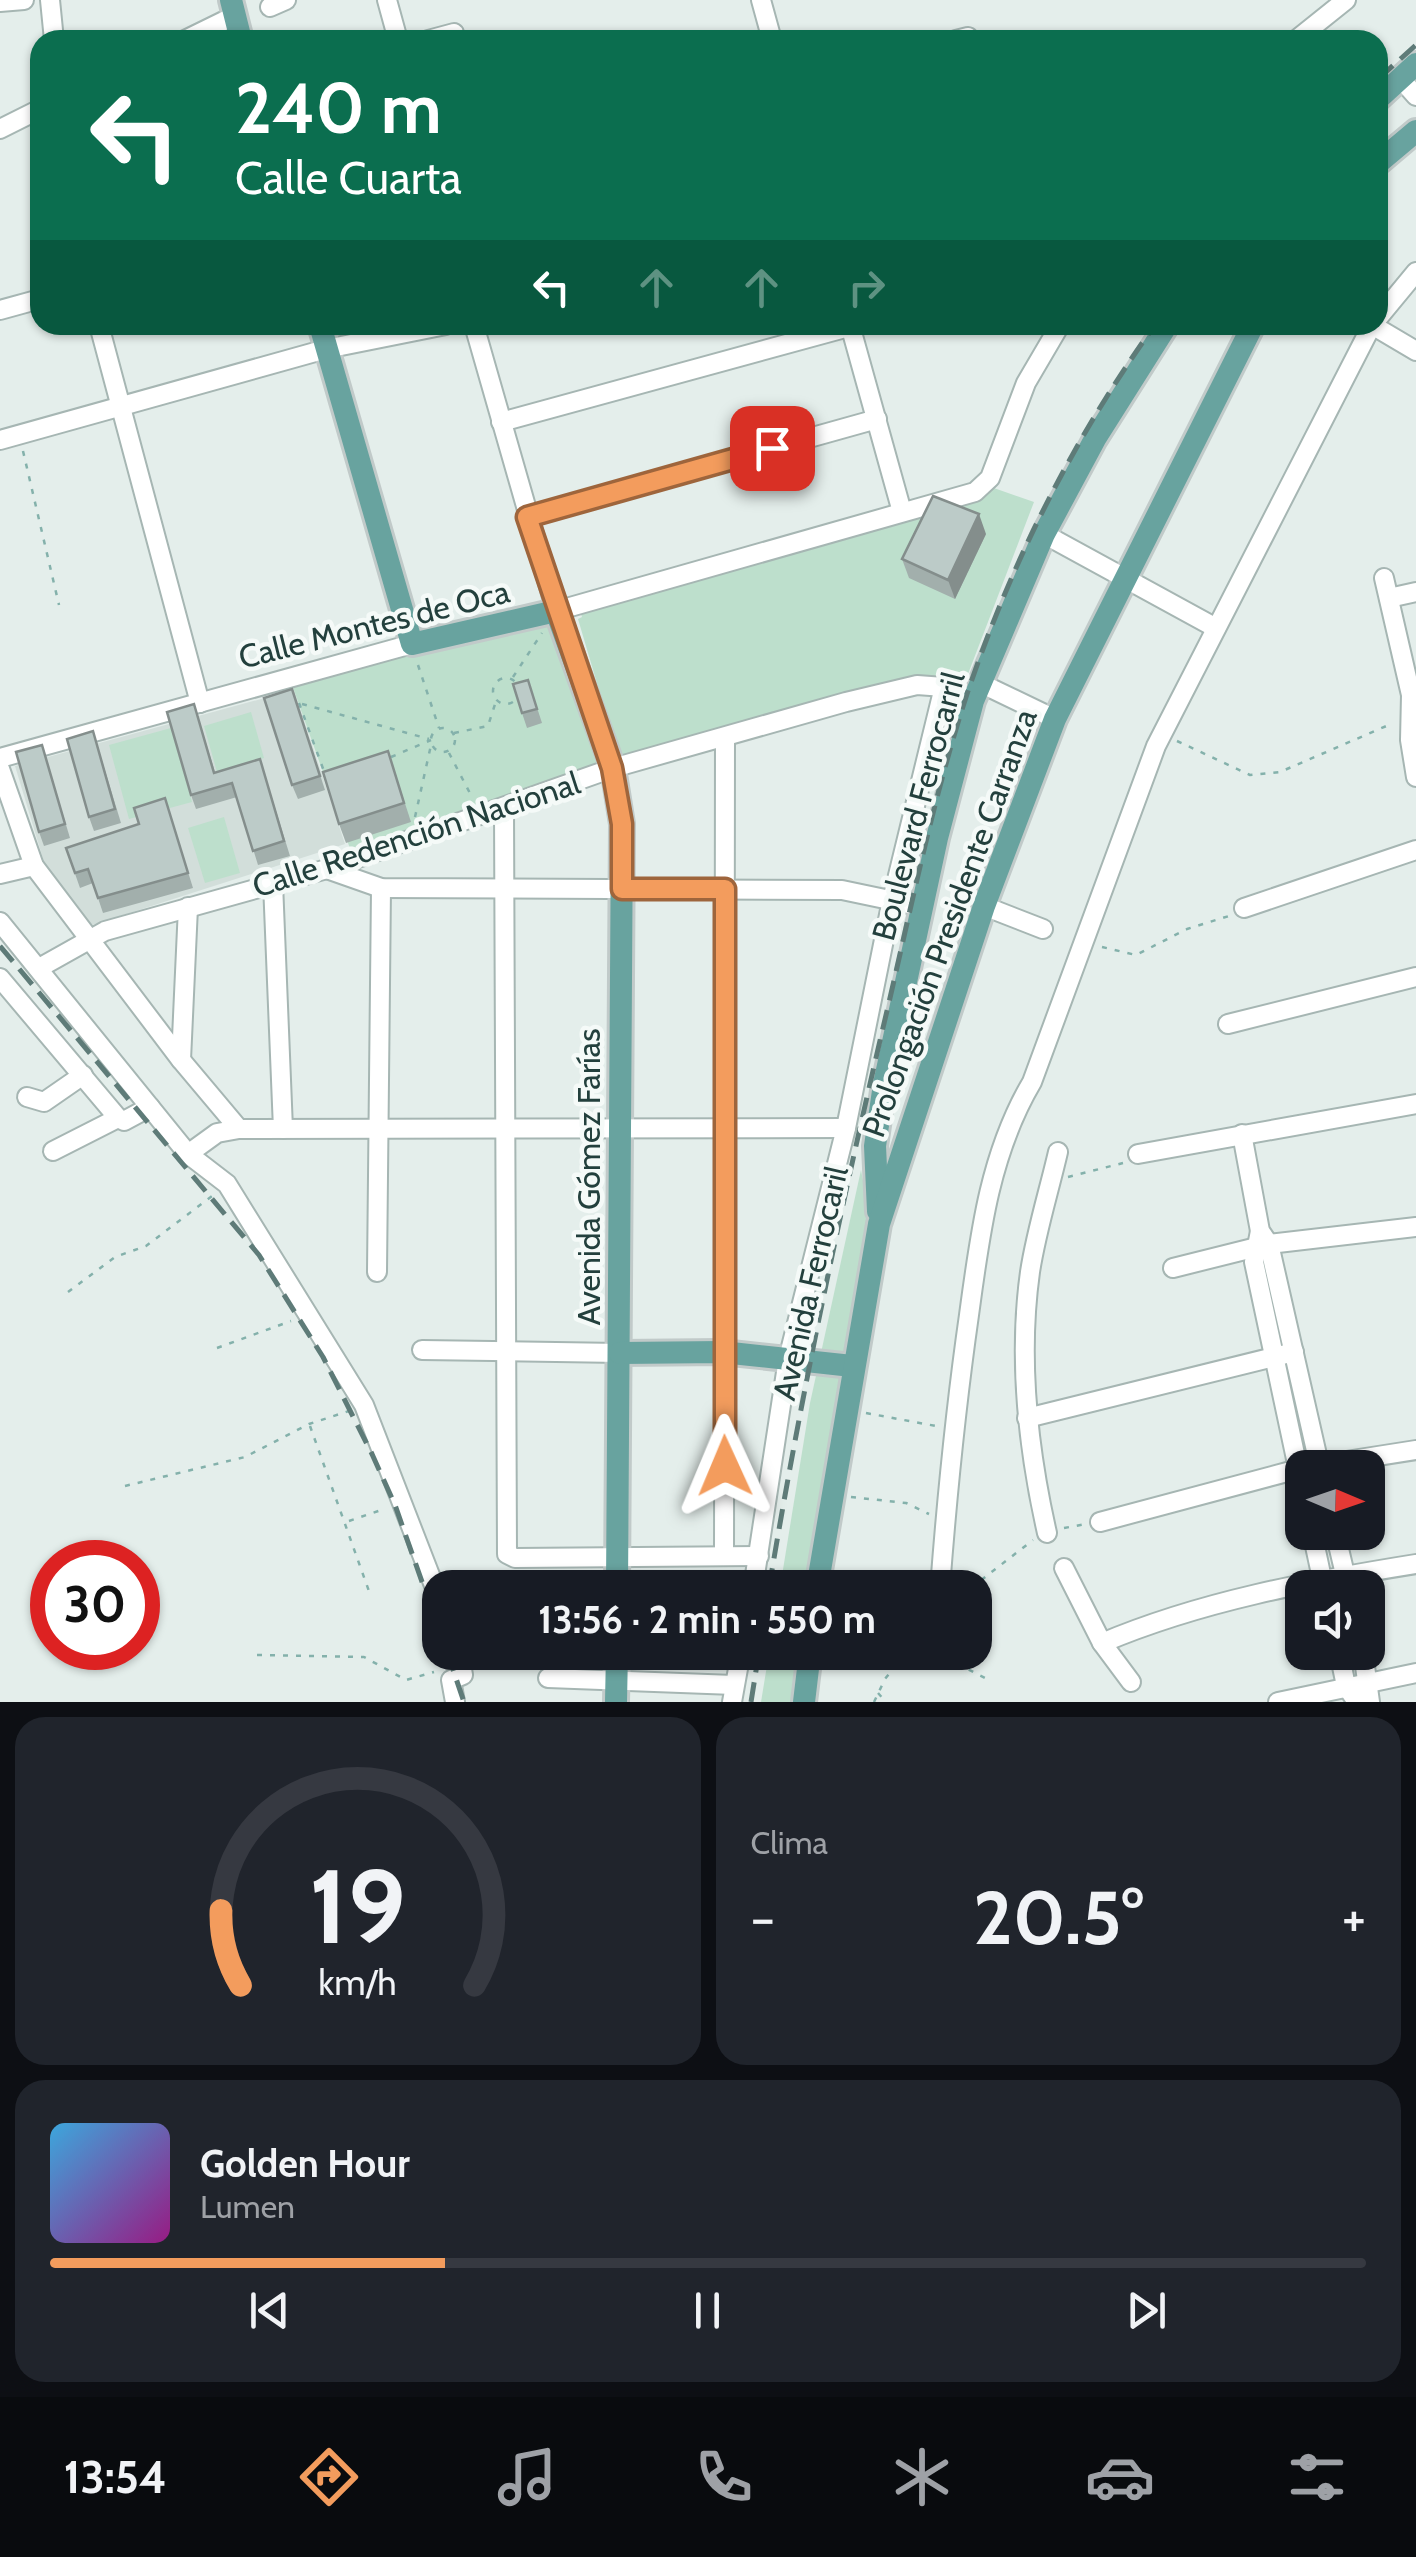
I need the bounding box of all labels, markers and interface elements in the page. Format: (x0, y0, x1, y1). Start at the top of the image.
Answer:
text: 240 m (235, 65, 442, 151)
icon: left (70, 70, 200, 200)
text: Calle Cuarta (235, 151, 462, 205)
icon: left (524, 260, 579, 315)
icon: ahead (629, 260, 684, 315)
icon: ahead (734, 260, 789, 315)
icon: right (839, 260, 894, 315)
pin (730, 406, 815, 491)
icon: arrive (745, 421, 800, 476)
street label: Calle Montes de Oca (235, 571, 514, 677)
street label: Boulevard Ferrocarril (863, 667, 973, 944)
street label: Prolongación Presidente Carranza (853, 703, 1045, 1142)
street label: Calle Redención Nacional (247, 762, 585, 905)
street label: Avenida Gómez Farías (569, 1029, 608, 1325)
street label: Avenida Ferrocaril (764, 1162, 856, 1404)
position arrow (673, 1414, 777, 1518)
north arrow (1285, 1450, 1385, 1550)
map controls (1285, 1450, 1385, 1670)
speed limit sign: 30 (30, 1540, 160, 1670)
button: sound (1285, 1570, 1385, 1670)
text: 13:56 · 2 min · 550 m (538, 1596, 876, 1643)
text: Clima (751, 1823, 828, 1862)
text: 19 (309, 1843, 406, 1969)
text: 20.5° (973, 1872, 1143, 1963)
text: − (751, 1884, 775, 1951)
text: + (1342, 1884, 1366, 1951)
text: km/h (319, 1961, 397, 2004)
text: Golden Hour (200, 2140, 410, 2187)
text: Lumen (200, 2187, 295, 2226)
icon: previous (242, 2283, 297, 2338)
icon: pause (680, 2283, 735, 2338)
icon: next (1119, 2283, 1174, 2338)
icon: directions (294, 2442, 364, 2512)
icon: music (492, 2442, 562, 2512)
icon: phone (689, 2442, 759, 2512)
icon: climate (887, 2442, 957, 2512)
icon: car (1085, 2442, 1155, 2512)
icon: filters (1282, 2442, 1352, 2512)
text: 13:54 (64, 2450, 167, 2504)

